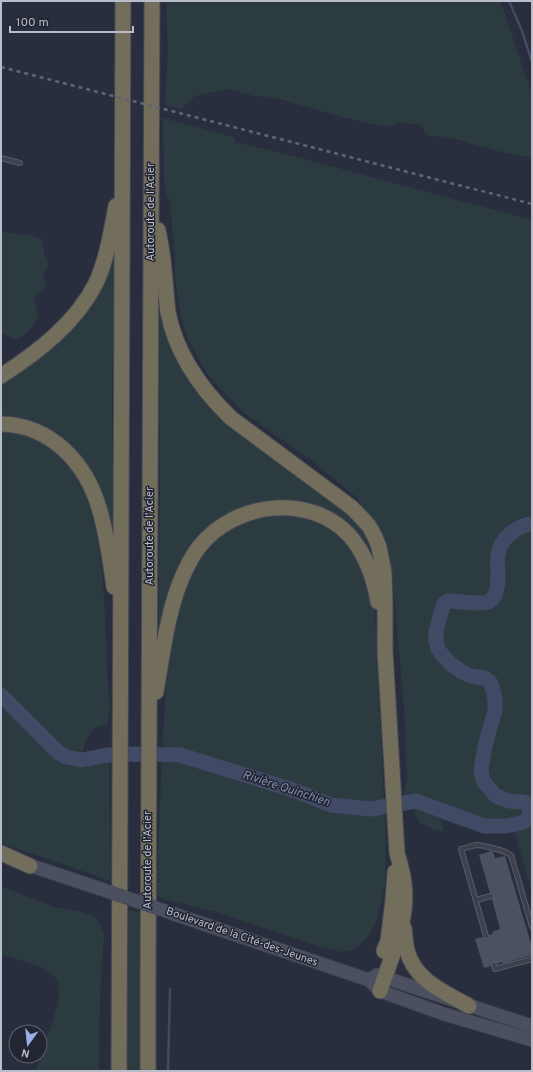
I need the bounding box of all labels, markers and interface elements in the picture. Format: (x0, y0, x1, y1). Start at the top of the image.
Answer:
scale bar (10, 8, 133, 34)
text: 100 m (16, 15, 49, 31)
street label: Autoroute de l'Acier (144, 162, 158, 261)
street label: Autoroute de l'Acier (143, 486, 157, 585)
water label: Rivière Quinchien (240, 767, 332, 811)
street label: Autoroute de l'Acier (141, 810, 155, 909)
street label: Boulevard de la Cité-des-Jeunes (164, 904, 320, 970)
north arrow (8, 1024, 48, 1064)
text: N (20, 1045, 31, 1060)

